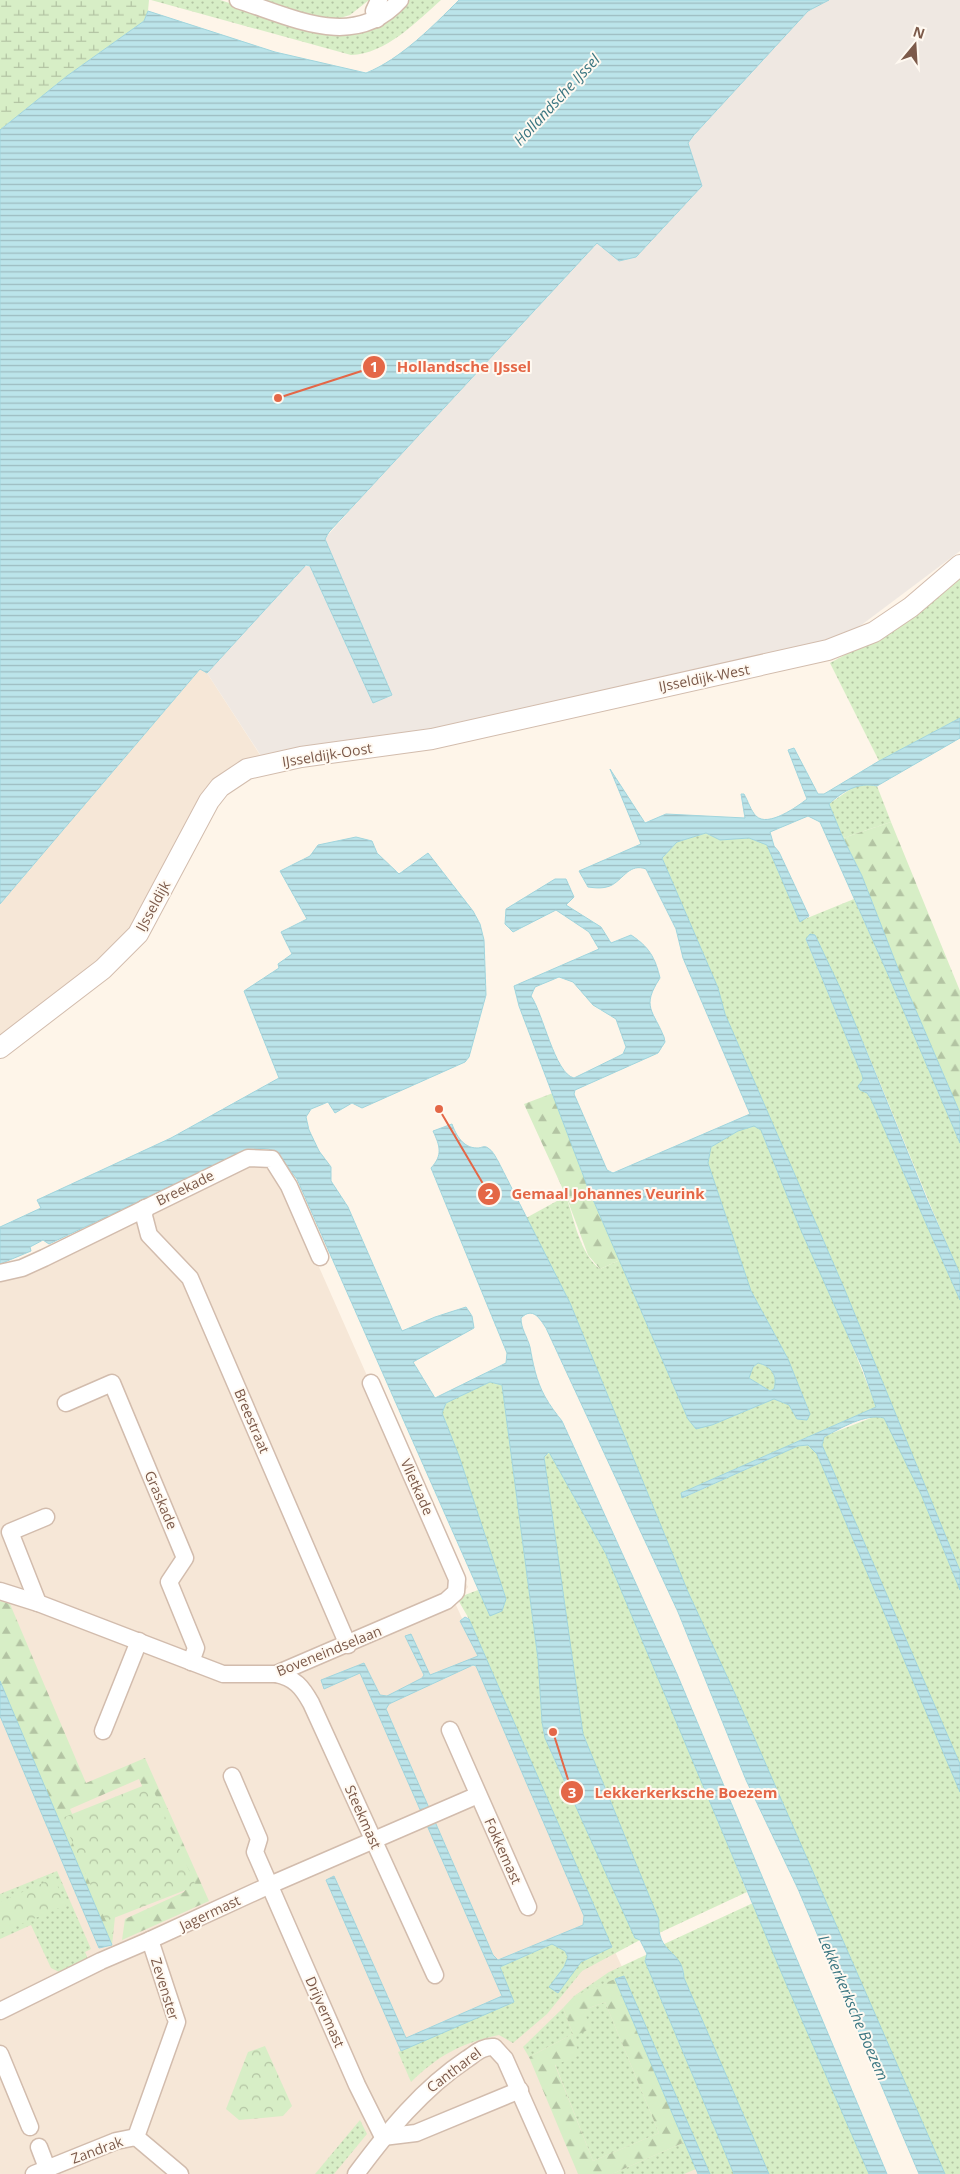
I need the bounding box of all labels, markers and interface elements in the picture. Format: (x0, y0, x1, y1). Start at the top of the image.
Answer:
north arrow (890, 20, 940, 70)
text: N (911, 21, 928, 43)
water label: Hollandsche IJssel (509, 49, 604, 149)
callout: Hollandsche IJssel (362, 352, 541, 382)
text: 1 (370, 356, 378, 376)
text: Hollandsche IJssel (397, 356, 531, 376)
street label: IJsseldijk-West (657, 659, 751, 696)
street label: IJsseldijk-Oost (281, 738, 373, 771)
street label: IJsseldijk (131, 876, 175, 935)
street label: Breekade (153, 1165, 217, 1210)
callout: Gemaal Johannes Veurink (477, 1179, 715, 1209)
text: 2 (485, 1183, 494, 1203)
text: Gemaal Johannes Veurink (511, 1183, 705, 1203)
street label: Breestraat (230, 1386, 275, 1456)
street label: Vlietkade (397, 1456, 438, 1518)
street label: Graskade (141, 1468, 182, 1532)
street label: Boveneindselaan (273, 1621, 384, 1680)
callout: Lekkerkerksche Boezem (560, 1777, 788, 1807)
street label: Steekmast (341, 1782, 386, 1852)
text: 3 (568, 1782, 576, 1802)
text: Lekkerkerksche Boezem (595, 1782, 777, 1802)
street label: Fokkemast (480, 1815, 527, 1887)
street label: Jagermast (174, 1890, 243, 1936)
water label: Lekkerkerksche Boezem (814, 1932, 894, 2083)
street label: Zevenster (147, 1955, 184, 2023)
street label: Drijvermast (301, 1973, 350, 2050)
street label: Cantharel (423, 2043, 485, 2096)
street label: Zandrak (68, 2131, 126, 2168)

